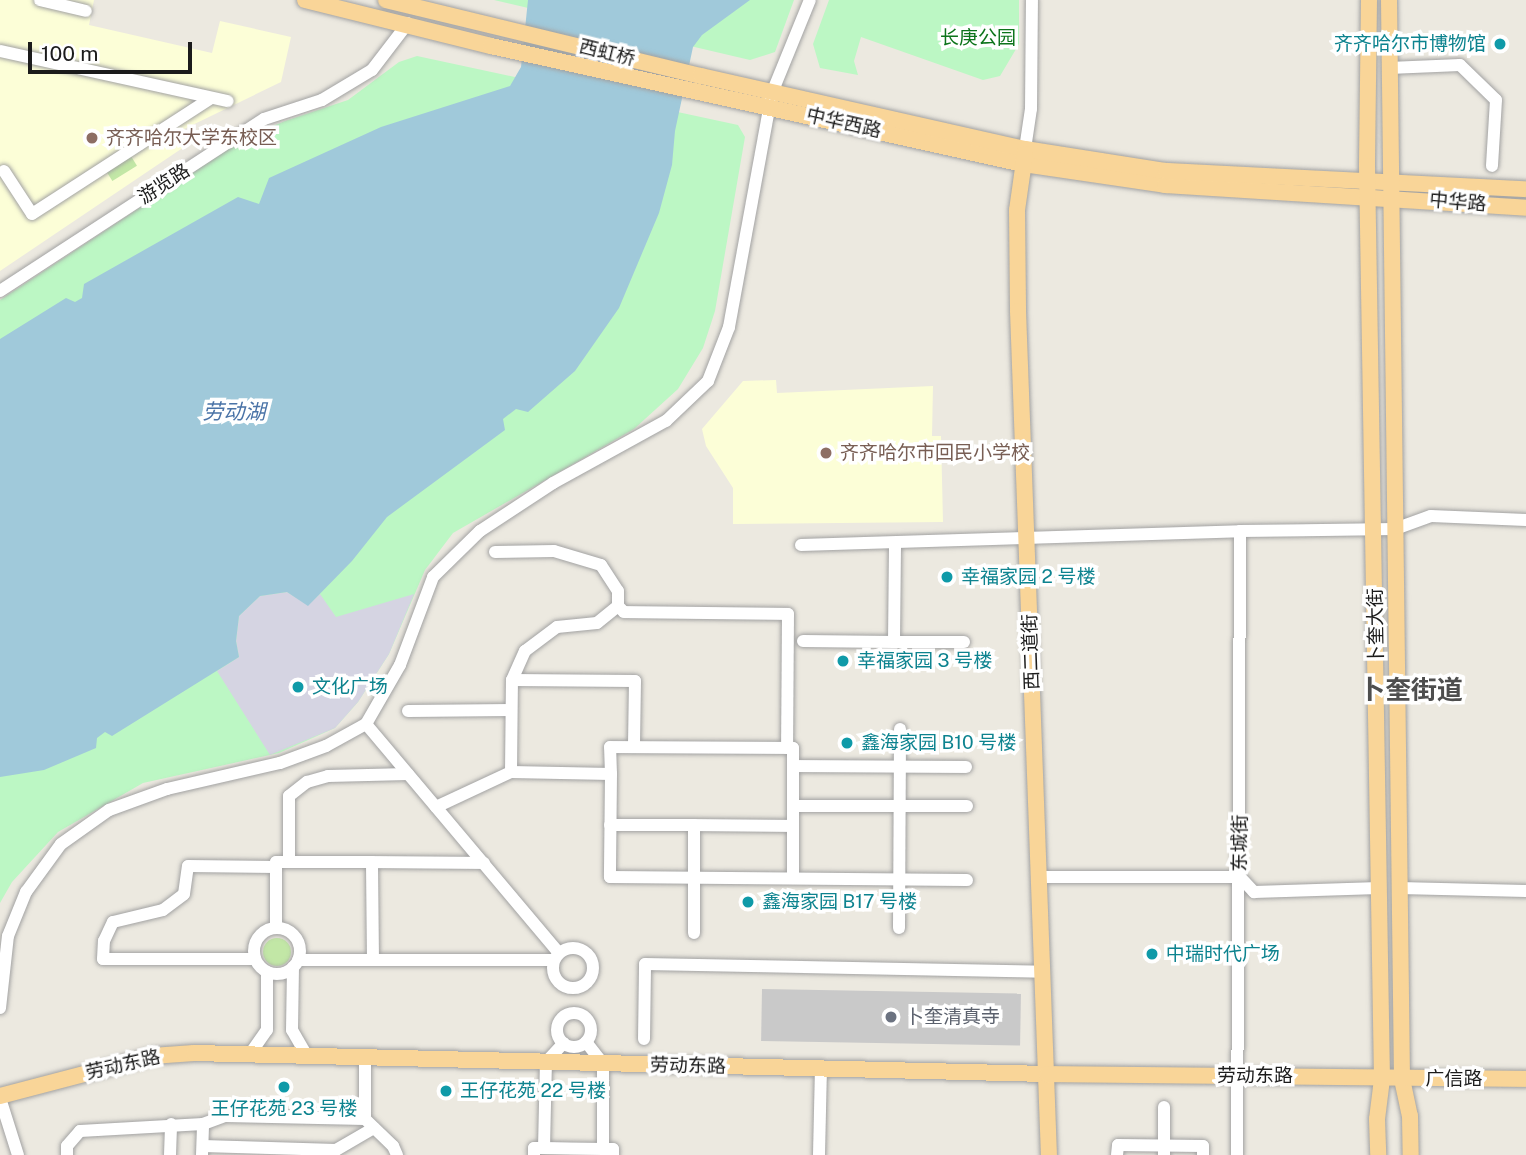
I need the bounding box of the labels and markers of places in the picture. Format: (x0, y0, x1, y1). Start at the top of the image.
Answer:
place label: 齐齐哈尔市博物馆 (1334, 33, 1486, 55)
marker: 齐齐哈尔市博物馆 (1492, 36, 1508, 52)
place label: 齐齐哈尔大学东校区 (106, 127, 277, 149)
marker: 齐齐哈尔大学东校区 (84, 130, 100, 146)
place label: 齐齐哈尔市回民小学校 (840, 442, 1030, 464)
marker: 齐齐哈尔市回民小学校 (818, 445, 834, 461)
place label: 幸福家园 2 号楼 (961, 566, 1096, 588)
marker: 幸福家园 2 号楼 (939, 569, 955, 585)
place label: 幸福家园 3 号楼 (857, 650, 992, 672)
marker: 幸福家园 3 号楼 (835, 653, 851, 669)
place label: 文化广场 (312, 676, 388, 698)
marker: 文化广场 (290, 679, 306, 695)
place label: 鑫海家园 B10 号楼 (861, 732, 1016, 754)
marker: 鑫海家园 B10 号楼 (839, 735, 855, 751)
place label: 鑫海家园 B17 号楼 (762, 891, 917, 913)
marker: 鑫海家园 B17 号楼 (740, 894, 756, 910)
place label: 中瑞时代广场 (1166, 943, 1280, 965)
marker: 中瑞时代广场 (1144, 946, 1160, 962)
place label: 卜奎清真寺 (905, 1006, 1000, 1028)
marker: 卜奎清真寺 (883, 1009, 899, 1025)
marker: 王仔花苑 23 号楼 (276, 1079, 292, 1095)
place label: 王仔花苑 22 号楼 (460, 1080, 606, 1102)
marker: 王仔花苑 22 号楼 (438, 1083, 454, 1099)
place label: 王仔花苑 23 号楼 (211, 1098, 357, 1120)

